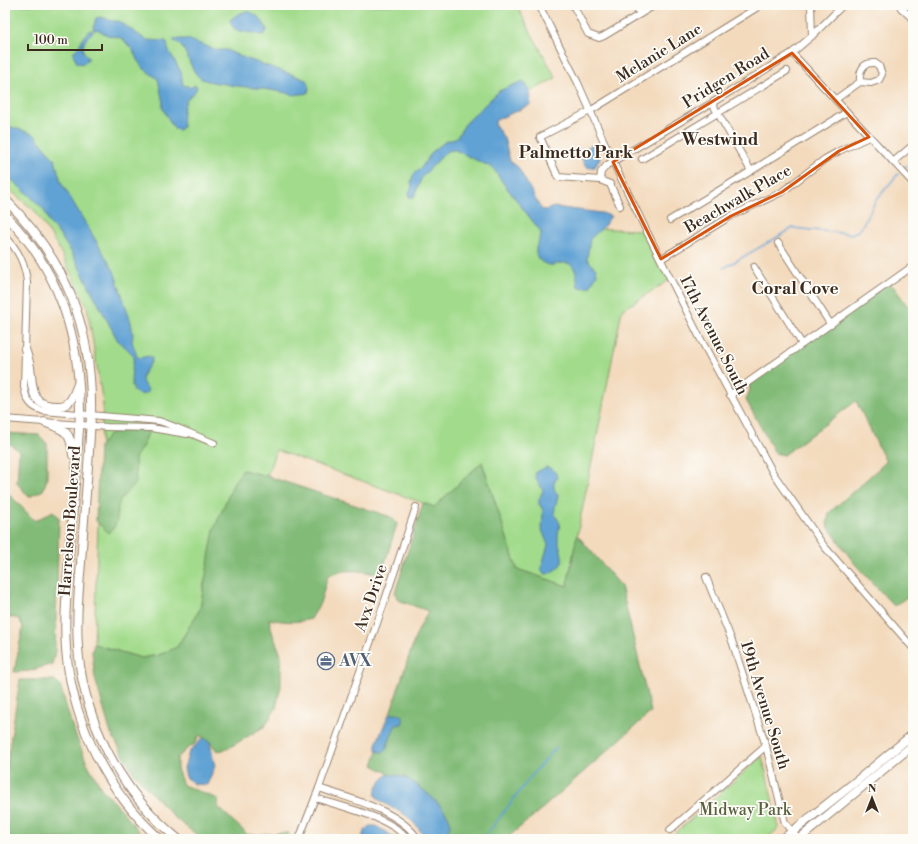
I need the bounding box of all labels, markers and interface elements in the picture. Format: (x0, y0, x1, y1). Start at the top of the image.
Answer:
street label: Melanie Lane (612, 19, 706, 87)
scale bar (28, 26, 102, 52)
text: 100 m (34, 33, 68, 48)
street label: Pridgen Road (679, 43, 773, 113)
district label: Westwind (681, 129, 759, 151)
district label: Palmetto Park (519, 142, 634, 164)
street label: Beachwalk Place (680, 160, 795, 238)
street label: 17th Avenue South (675, 272, 753, 399)
district label: Coral Cove (751, 278, 839, 300)
street label: Harrelson Boulevard (55, 445, 85, 597)
street label: Avx Drive (350, 562, 392, 635)
street label: 19th Avenue South (736, 638, 794, 772)
office icon: AVX (316, 651, 336, 671)
place label: AVX (338, 651, 372, 671)
north arrow (852, 778, 892, 818)
text: N (868, 782, 877, 796)
park label: Midway Park (699, 800, 793, 820)

